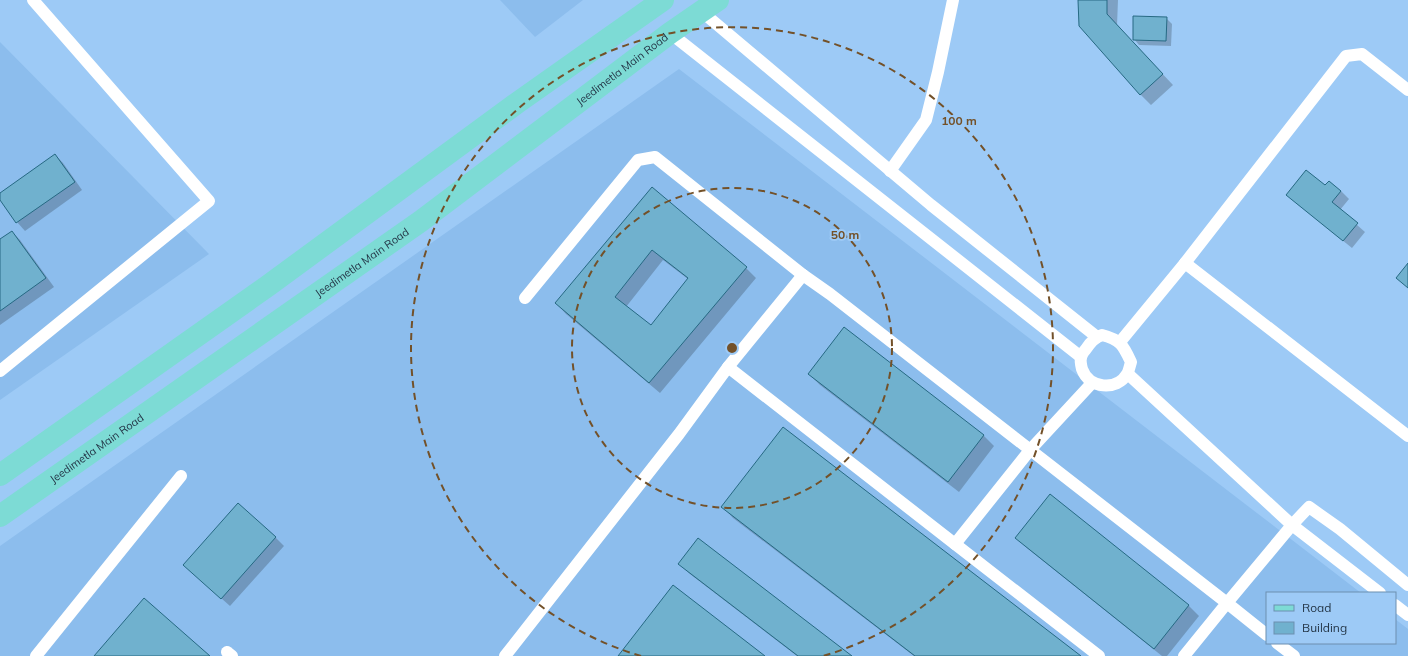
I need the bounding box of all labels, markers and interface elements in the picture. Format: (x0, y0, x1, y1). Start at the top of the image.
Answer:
street label: Jeedimetla Main Road (573, 30, 671, 108)
text: 100 m (941, 113, 977, 128)
street label: Jeedimetla Main Road (312, 225, 412, 300)
text: 50 m (831, 227, 859, 242)
centre of rings (725, 341, 739, 355)
street label: Jeedimetla Main Road (47, 411, 146, 486)
legend (1266, 592, 1396, 644)
text: Road (1302, 600, 1331, 615)
text: Building (1302, 620, 1347, 635)

